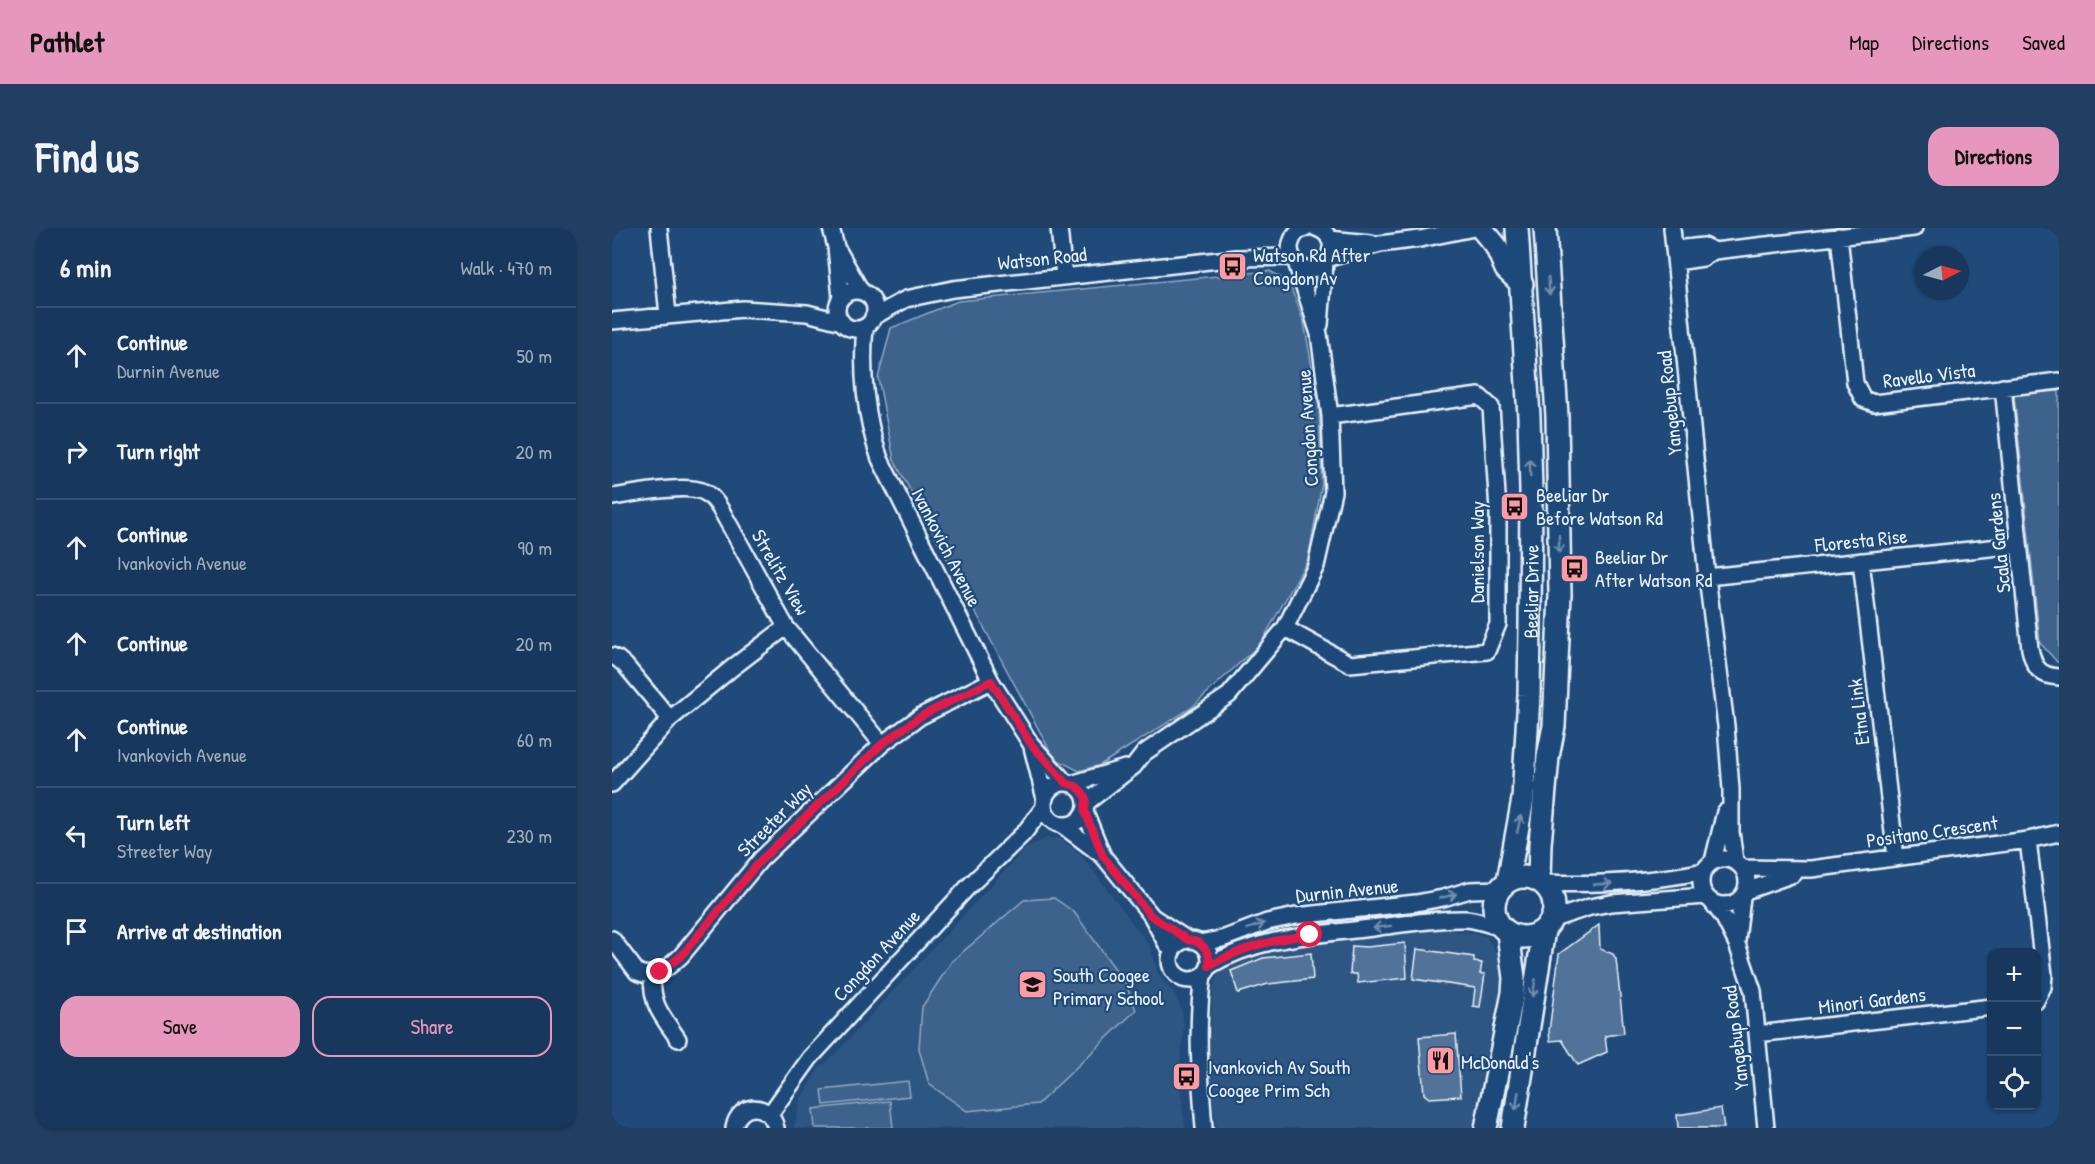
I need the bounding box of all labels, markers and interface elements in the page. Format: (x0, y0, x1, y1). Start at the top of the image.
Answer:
text: Pathlet (30, 23, 104, 61)
text: Map (1849, 28, 1879, 57)
text: Directions (1912, 28, 1989, 57)
text: Saved (2022, 28, 2065, 57)
button: Directions (1928, 127, 2059, 186)
text: Find us (36, 128, 139, 185)
street label: Watson Road (996, 240, 1088, 276)
place label: Watson Rd After Congdon Av (1253, 241, 1371, 291)
north arrow (1915, 246, 1969, 300)
text: 6 min (60, 250, 112, 285)
bus stop icon: Watson Rd After Congdon Av (1216, 250, 1248, 282)
text: Walk · 470 m (460, 254, 552, 281)
one-way arrow (1544, 276, 1555, 296)
text: Continue (117, 327, 188, 357)
icon: ahead (60, 339, 93, 372)
text: 50 m (516, 342, 552, 369)
street label: Yangebup Road (1650, 349, 1688, 457)
street label: Ravello Vista (1882, 356, 1977, 394)
text: Durnin Avenue (117, 357, 220, 384)
street label: Congdon Avenue (1289, 369, 1325, 487)
icon: right (60, 435, 93, 468)
text: Turn right (117, 436, 200, 466)
text: 20 m (515, 438, 552, 465)
one-way arrow (1525, 459, 1536, 479)
place label: Beeliar Dr Before Watson Rd (1536, 481, 1663, 531)
street label: Ivankovich Avenue (905, 483, 989, 611)
bus stop icon: Beeliar Dr Before Watson Rd (1499, 490, 1531, 522)
street label: Scala Gardens (1979, 491, 2017, 594)
street label: Danielson Way (1463, 501, 1490, 603)
text: Continue (117, 519, 188, 549)
street label: Floresta Rise (1812, 522, 1909, 558)
street label: Strelitz View (746, 524, 816, 620)
icon: ahead (60, 531, 93, 564)
text: 90 m (518, 534, 552, 561)
one-way arrow (1553, 534, 1565, 554)
place label: Beeliar Dr After Watson Rd (1595, 543, 1713, 593)
street label: Beeliar Drive (1516, 545, 1544, 639)
text: Ivankovich Avenue (117, 549, 247, 576)
bus stop icon: Beeliar Dr After Watson Rd (1558, 552, 1590, 584)
icon: ahead (60, 627, 93, 660)
text: Continue (117, 628, 188, 658)
text: 20 m (515, 630, 552, 657)
street label: Etna Link (1841, 677, 1875, 747)
text: Continue (117, 711, 188, 741)
icon: ahead (60, 723, 93, 756)
text: 60 m (517, 726, 552, 753)
text: Ivankovich Avenue (117, 741, 247, 768)
street label: Streeter Way (731, 776, 817, 862)
text: Turn left (117, 807, 190, 837)
street label: Positano Crescent (1865, 808, 2000, 854)
one-way arrow (1514, 815, 1526, 834)
icon: left (60, 819, 93, 852)
text: 230 m (507, 822, 552, 849)
text: Streeter Way (117, 837, 212, 864)
street label: Durnin Avenue (1294, 871, 1400, 909)
one-way arrow (1592, 878, 1612, 889)
one-way arrow (1438, 890, 1457, 902)
street label: Congdon Avenue (826, 903, 926, 1007)
icon: arrive (60, 915, 93, 948)
text: Arrive at destination (117, 916, 282, 946)
one-way arrow (1246, 919, 1265, 930)
route start (1296, 921, 1322, 947)
one-way arrow (1373, 922, 1393, 933)
map controls (1987, 948, 2041, 1110)
button: + (1987, 948, 2041, 1002)
route end (646, 958, 672, 984)
place label: South Coogee Primary School (1053, 961, 1164, 1011)
school or university icon: South Coogee Primary School (1016, 969, 1048, 1001)
one-way arrow (1528, 978, 1539, 997)
street label: Minori Gardens (1817, 980, 1927, 1020)
street label: Yangebup Road (1715, 984, 1755, 1092)
button: Save (60, 996, 300, 1057)
button: Share (312, 996, 552, 1057)
button: − (1987, 1002, 2041, 1056)
restaurant icon: McDonald's (1424, 1045, 1456, 1077)
place label: McDonald's (1461, 1048, 1539, 1075)
place label: Ivankovich Av South Coogee Prim Sch (1208, 1053, 1350, 1103)
button: locate (1987, 1056, 2041, 1110)
bus stop icon: Ivankovich Av South Coogee Prim Sch (1171, 1061, 1203, 1093)
one-way arrow (1512, 1091, 1523, 1111)

